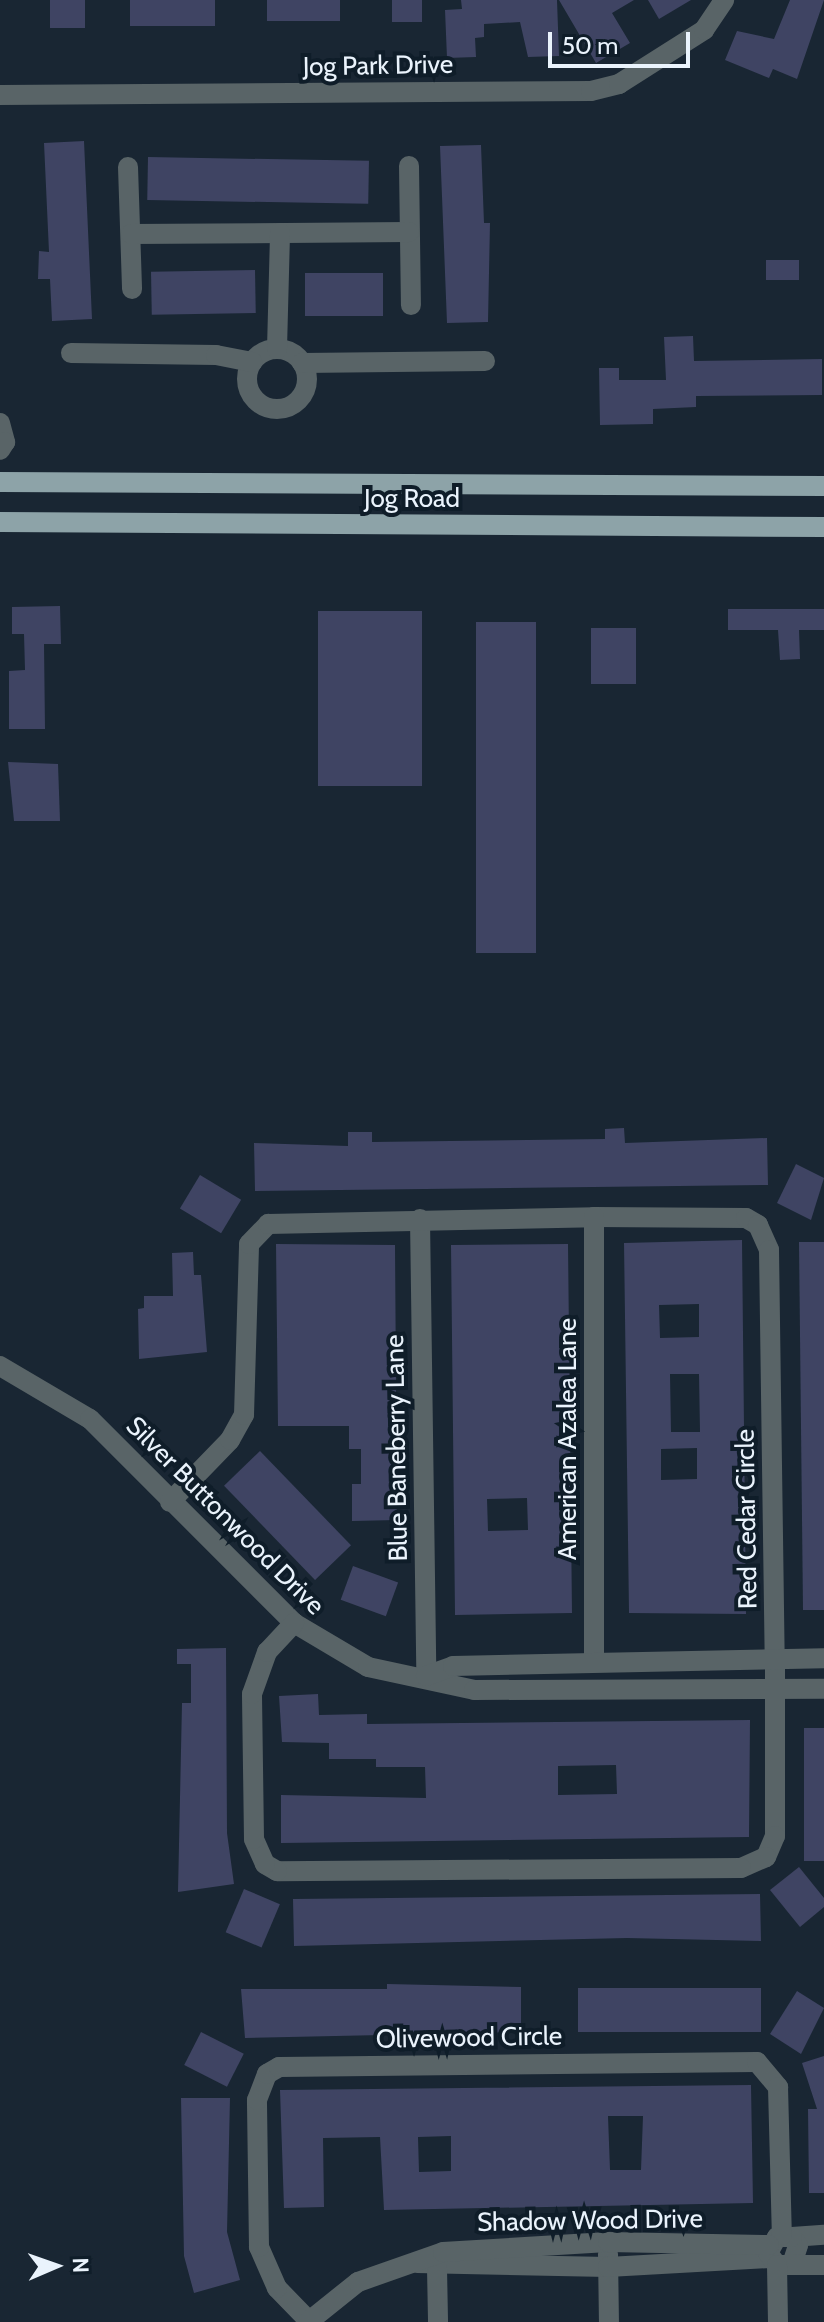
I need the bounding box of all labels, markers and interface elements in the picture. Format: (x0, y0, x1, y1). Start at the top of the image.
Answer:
scale bar (552, 16, 694, 66)
text: 50 m (562, 31, 618, 60)
street label: Jog Park Drive (303, 49, 453, 83)
street label: Jog Road (364, 483, 460, 515)
street label: American Azalea Lane (552, 1318, 584, 1560)
street label: Blue Baneberry Lane (379, 1334, 415, 1562)
street label: Silver Buttonwood Drive (119, 1410, 331, 1622)
street label: Red Cedar Circle (730, 1429, 764, 1609)
street label: Olivewood Circle (376, 2021, 562, 2055)
street label: Shadow Wood Drive (477, 2203, 703, 2239)
north arrow (16, 2226, 96, 2306)
text: N (67, 2257, 94, 2273)

